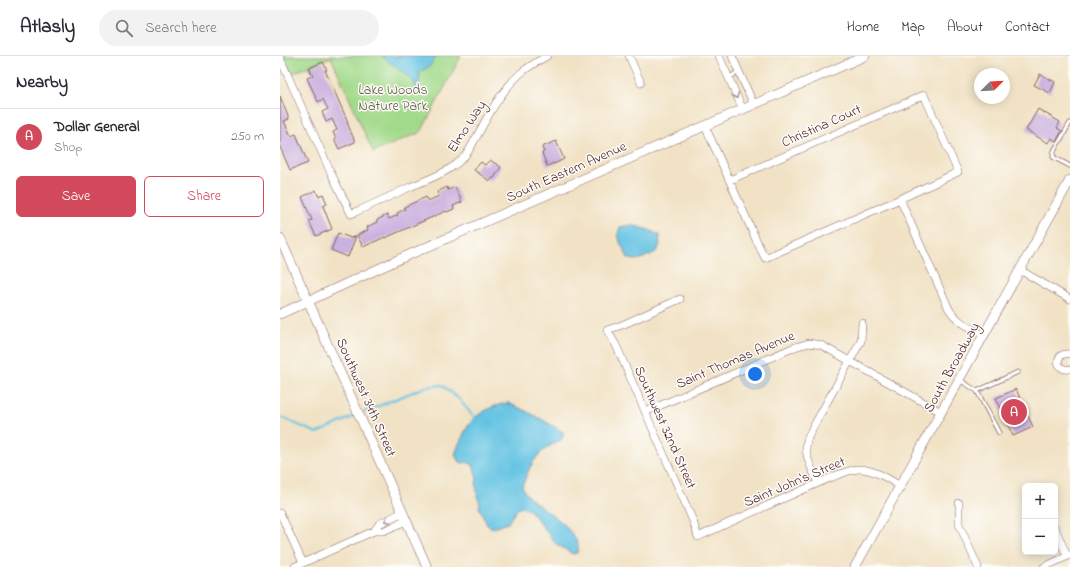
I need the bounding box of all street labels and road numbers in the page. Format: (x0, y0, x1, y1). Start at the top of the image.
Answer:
street label: Elmo Way (442, 96, 493, 158)
street label: Christina Court (778, 99, 865, 153)
street label: South Eastern Avenue (503, 136, 631, 208)
street label: South Broadway (919, 319, 987, 417)
street label: Saint Thomas Avenue (673, 326, 799, 395)
street label: Southwest 34th Street (330, 335, 401, 461)
street label: Southwest 32nd Street (628, 363, 701, 493)
street label: Saint John's Street (740, 451, 849, 513)

